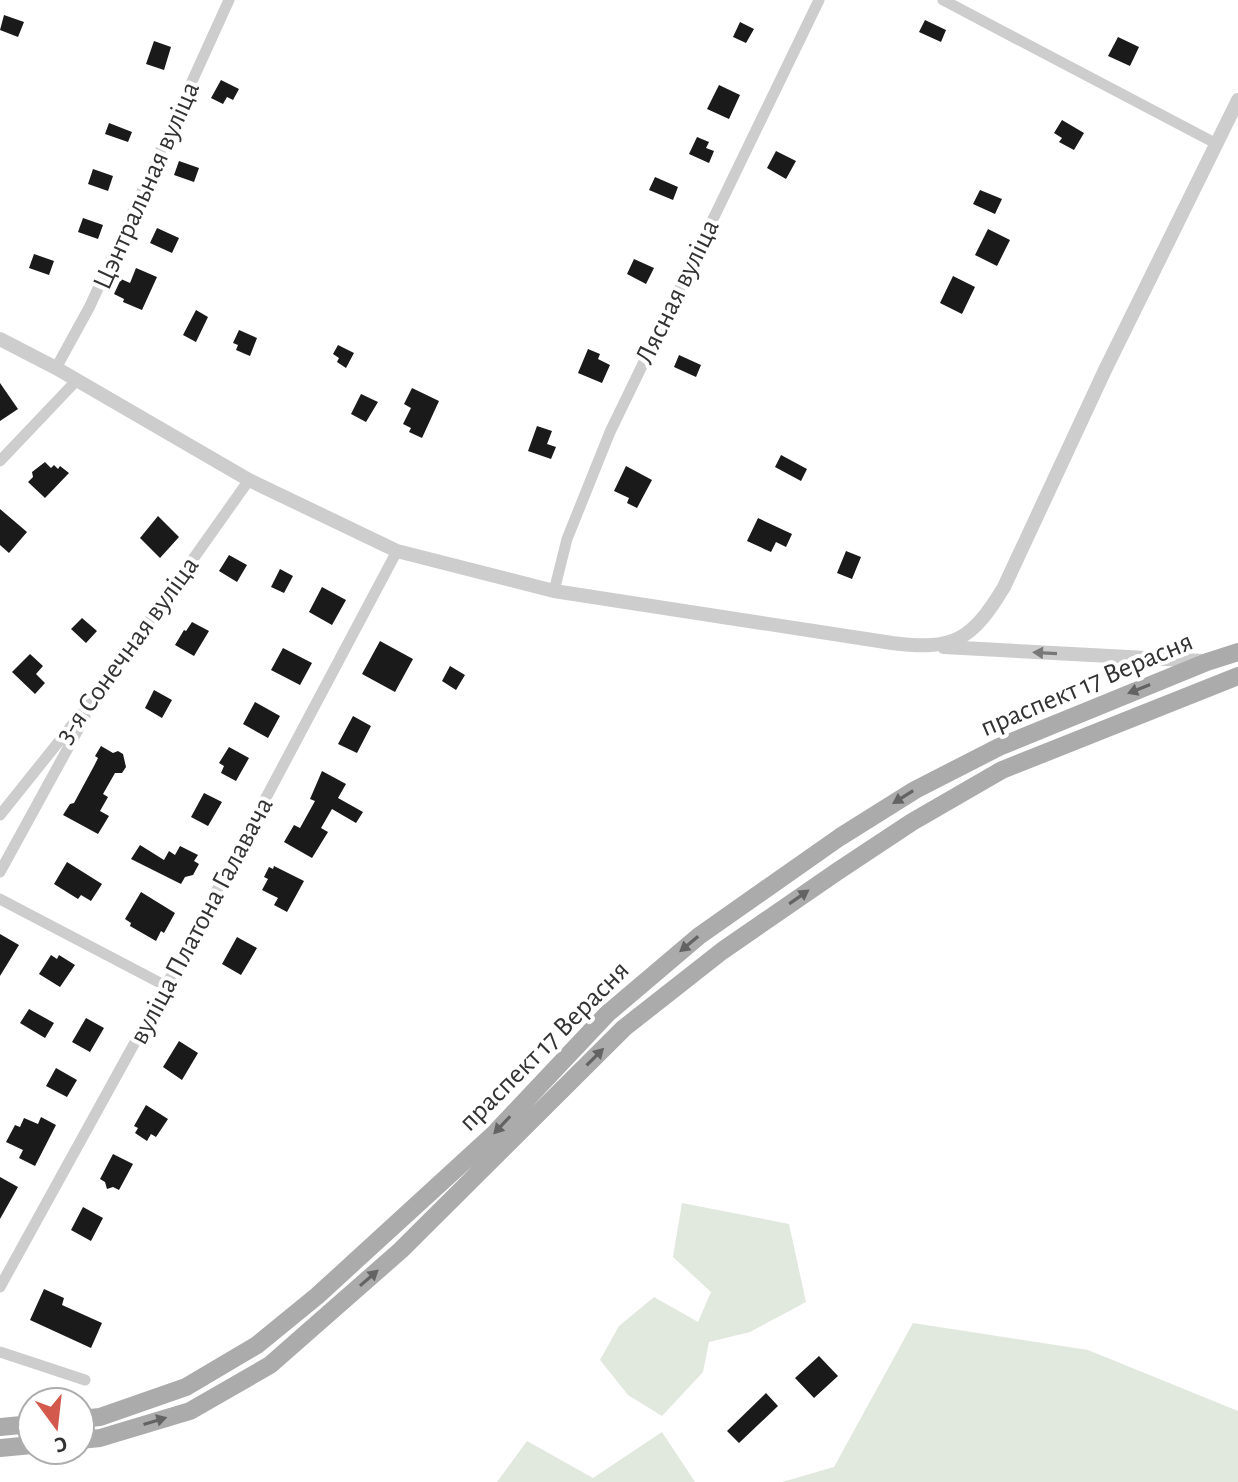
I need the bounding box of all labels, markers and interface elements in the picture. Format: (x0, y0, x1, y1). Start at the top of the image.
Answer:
street label: Цэнтральная вуліца (88, 78, 205, 294)
street label: Лясная вуліца (631, 215, 725, 369)
street label: 3-я Сонечная вуліца (51, 552, 205, 749)
street label: праспект 17 Верасня (976, 627, 1197, 742)
one-way arrow (1032, 646, 1057, 659)
one-way arrow (1127, 683, 1151, 696)
one-way arrow (892, 790, 914, 804)
street label: вуліца Платона Галавача (125, 793, 279, 1049)
one-way arrow (789, 890, 810, 905)
one-way arrow (679, 935, 699, 952)
street label: праспект 17 Верасня (454, 956, 635, 1137)
one-way arrow (585, 1048, 604, 1067)
one-way arrow (494, 1115, 512, 1134)
one-way arrow (359, 1270, 379, 1287)
north arrow (16, 1386, 96, 1466)
one-way arrow (144, 1415, 168, 1427)
text: С (52, 1432, 70, 1457)

